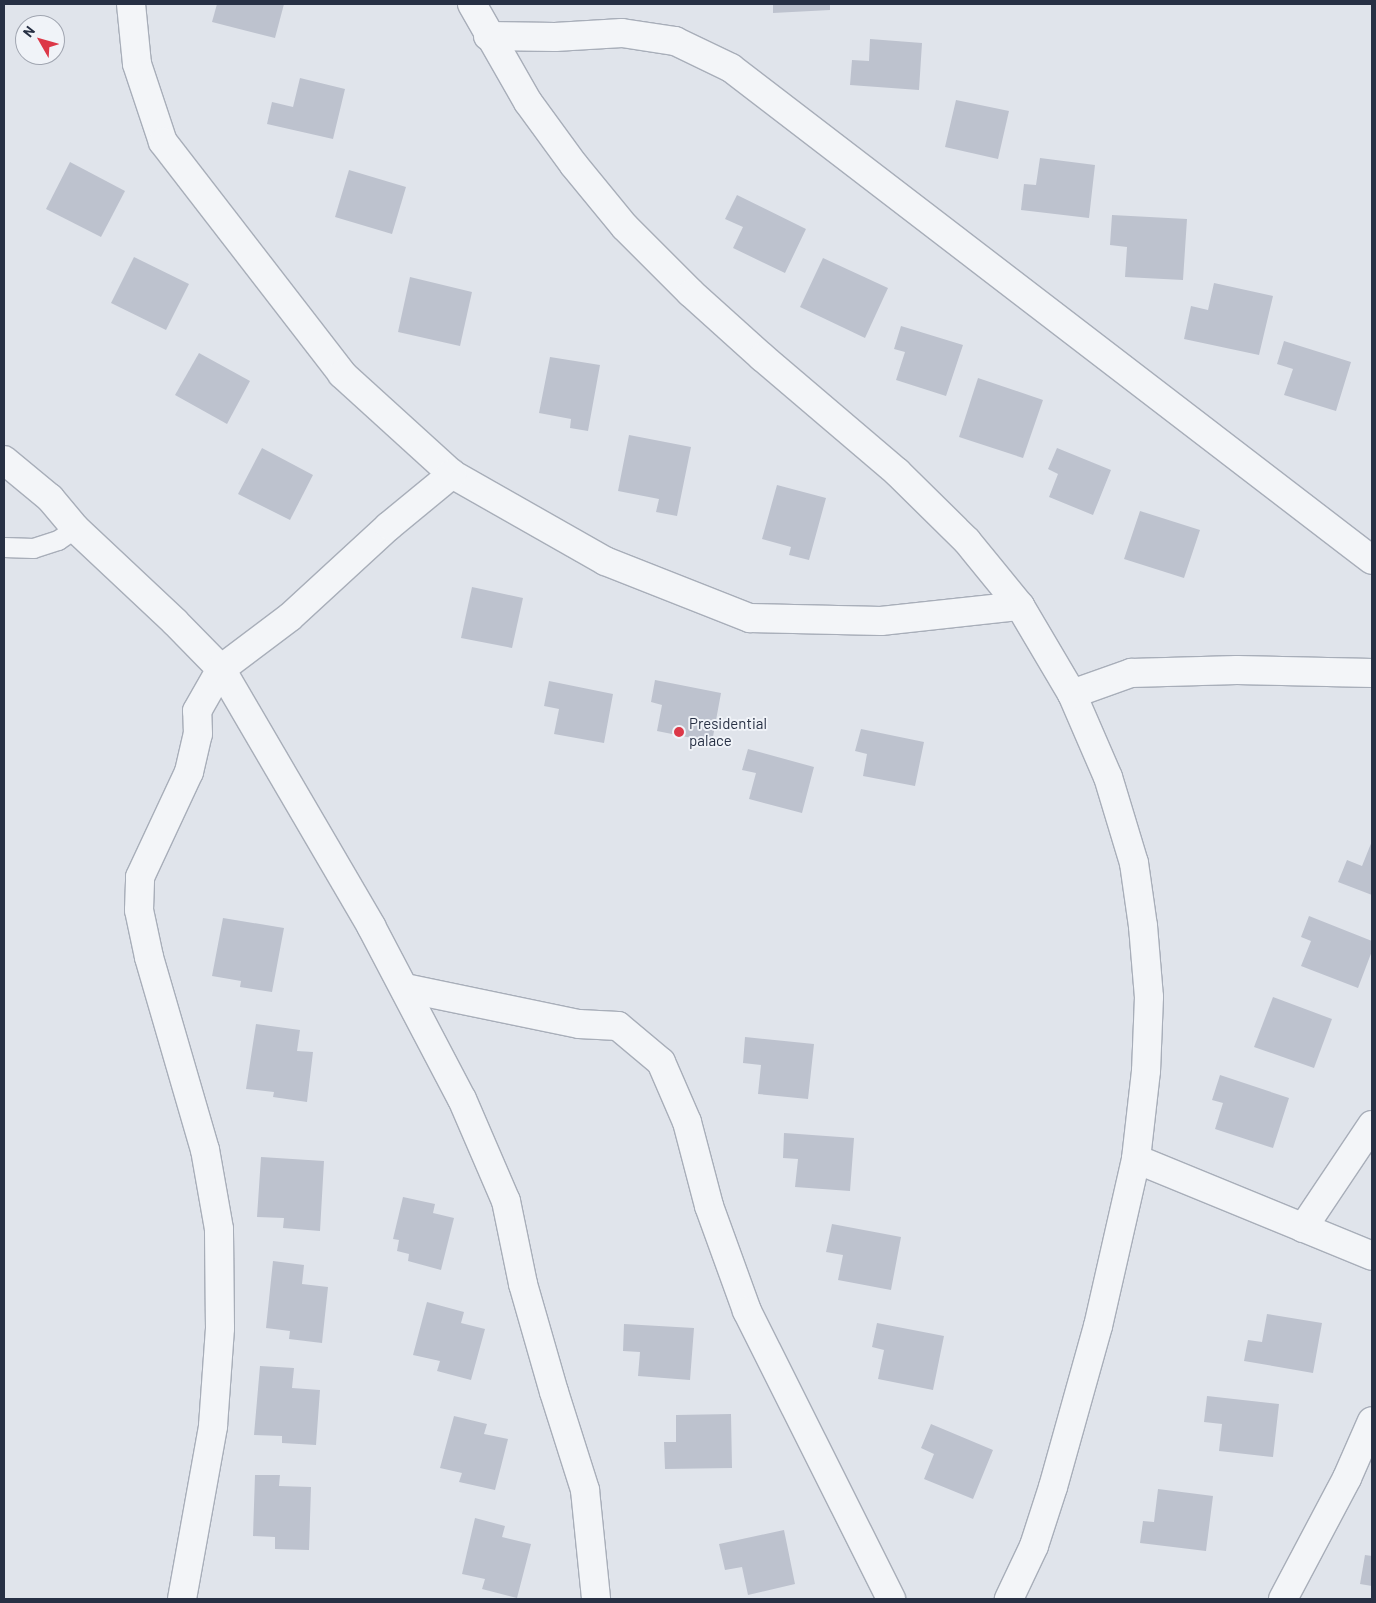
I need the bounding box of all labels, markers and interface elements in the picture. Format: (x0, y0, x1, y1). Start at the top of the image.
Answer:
north arrow (15, 15, 65, 65)
text: N (19, 22, 38, 40)
place label: Presidential palace (689, 714, 767, 749)
marker: Presidential palace (673, 726, 685, 738)

